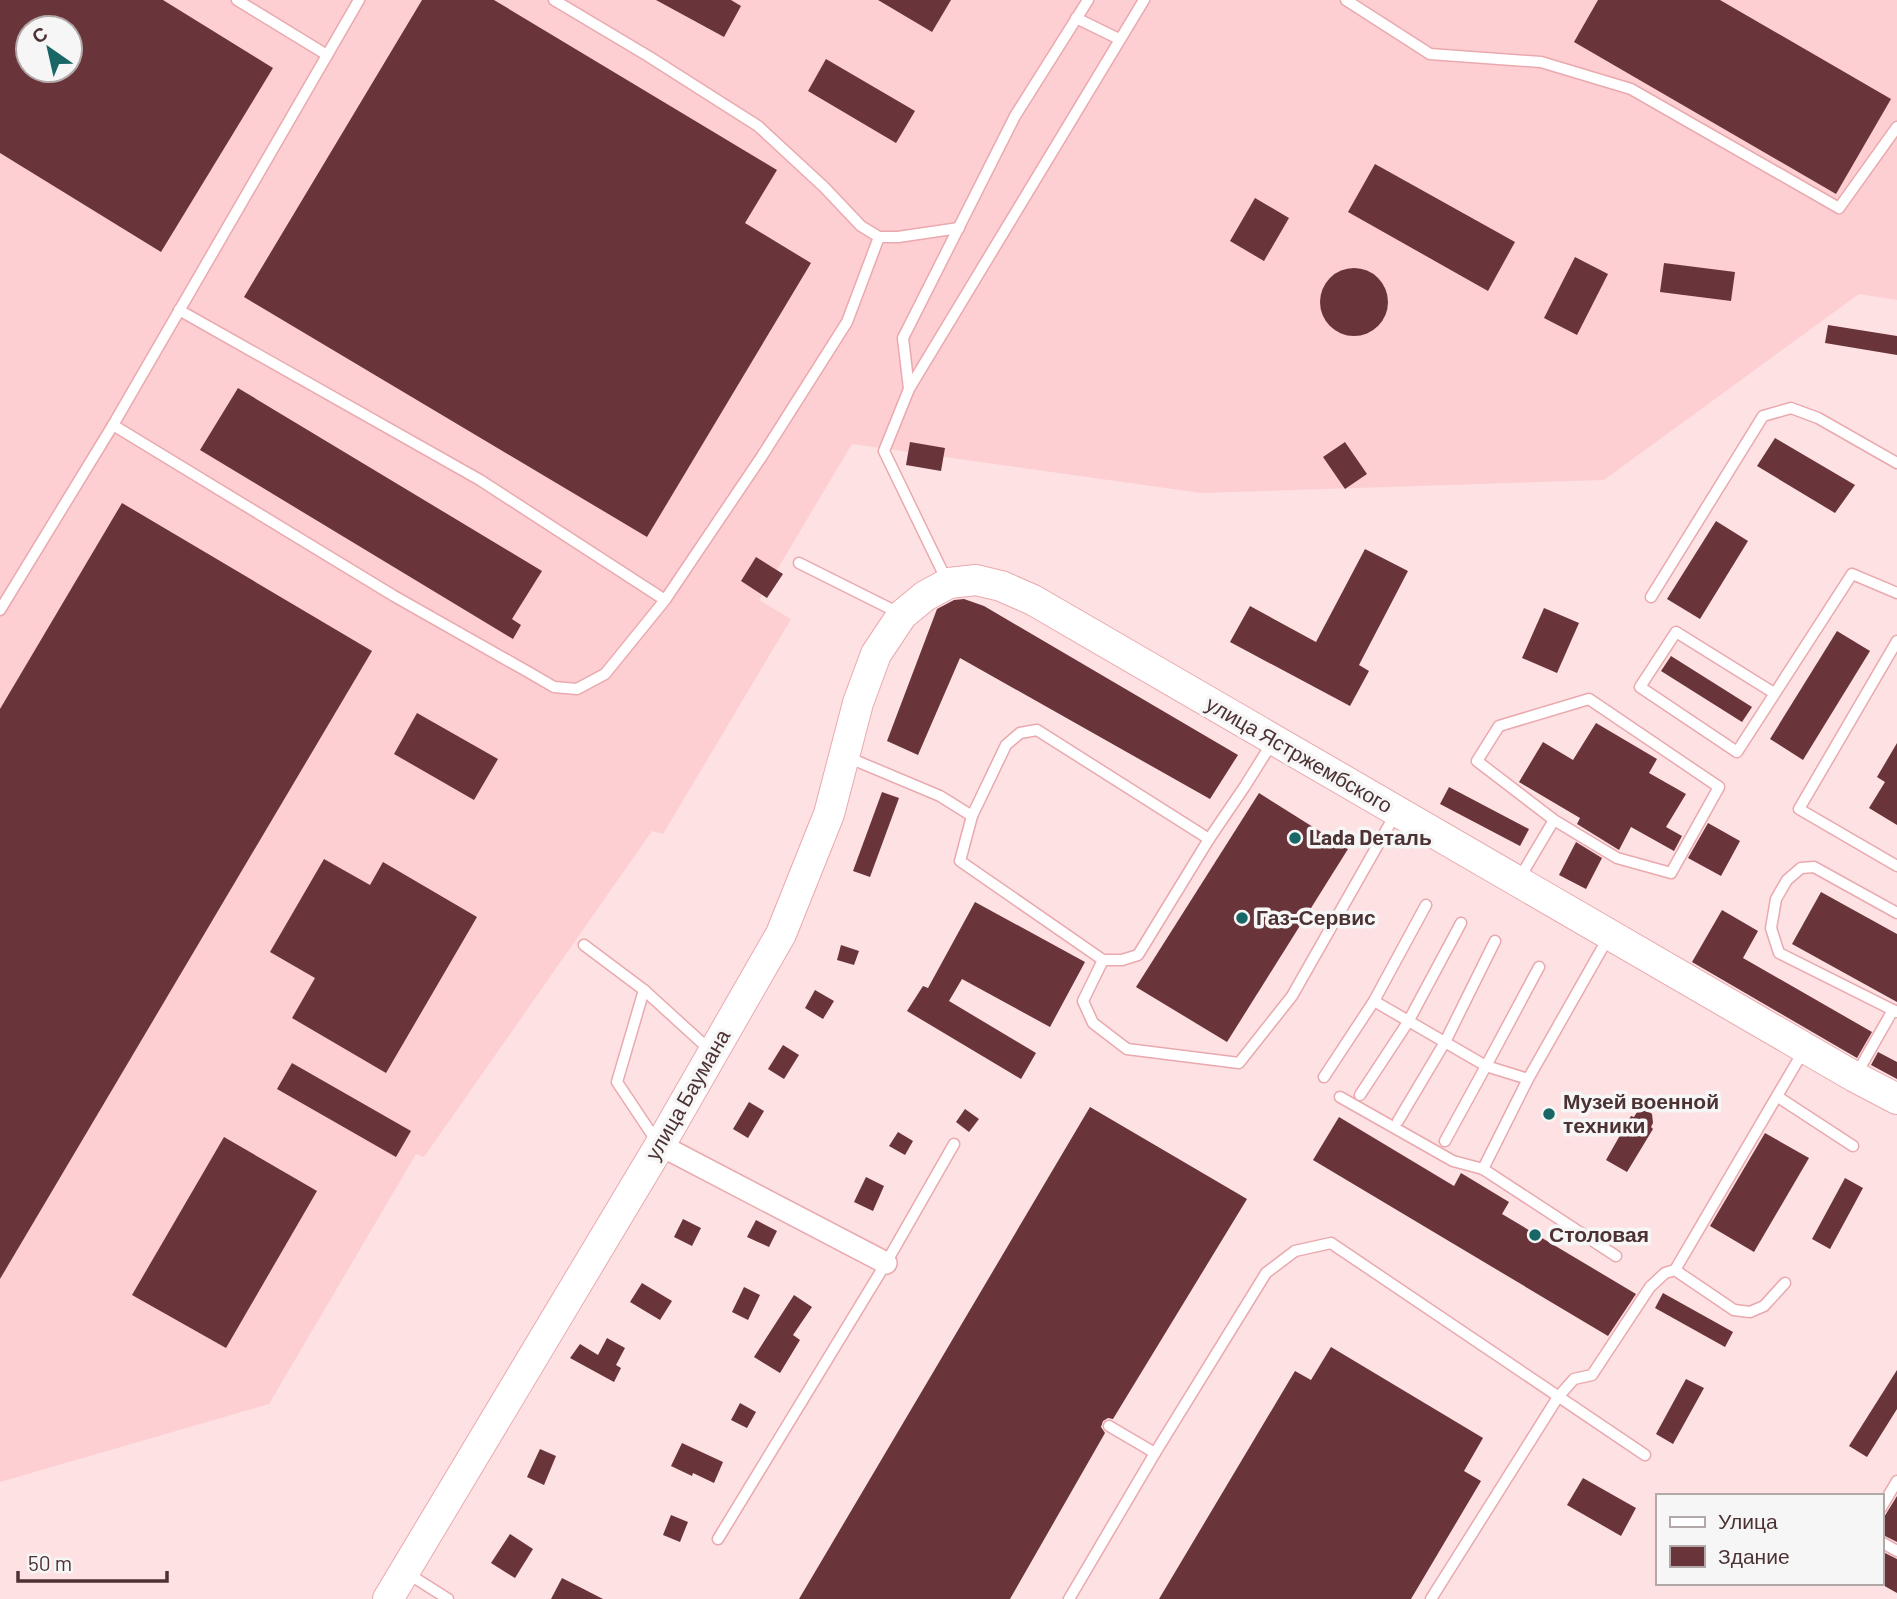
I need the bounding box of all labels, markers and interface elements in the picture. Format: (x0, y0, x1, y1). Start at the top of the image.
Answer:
north arrow (14, 14, 84, 84)
text: С (27, 21, 52, 48)
street label: улица Ястржембского (1202, 690, 1397, 817)
place label: Lada Dеталь (1309, 824, 1432, 849)
marker: Lada Dеталь (1287, 830, 1303, 846)
place label: Газ-Сервис (1256, 904, 1376, 929)
marker: Газ-Сервис (1234, 910, 1250, 926)
street label: улица Баумана (639, 1024, 734, 1164)
place label: Музей военной техники (1563, 1088, 1719, 1137)
marker: Музей военной техники (1541, 1106, 1557, 1122)
place label: Столовая (1549, 1221, 1649, 1246)
marker: Столовая (1527, 1227, 1543, 1243)
legend (1656, 1494, 1883, 1585)
text: Улица (1718, 1508, 1778, 1533)
scale bar (18, 1540, 166, 1584)
text: Здание (1718, 1543, 1790, 1568)
text: 50 m (28, 1550, 72, 1575)

